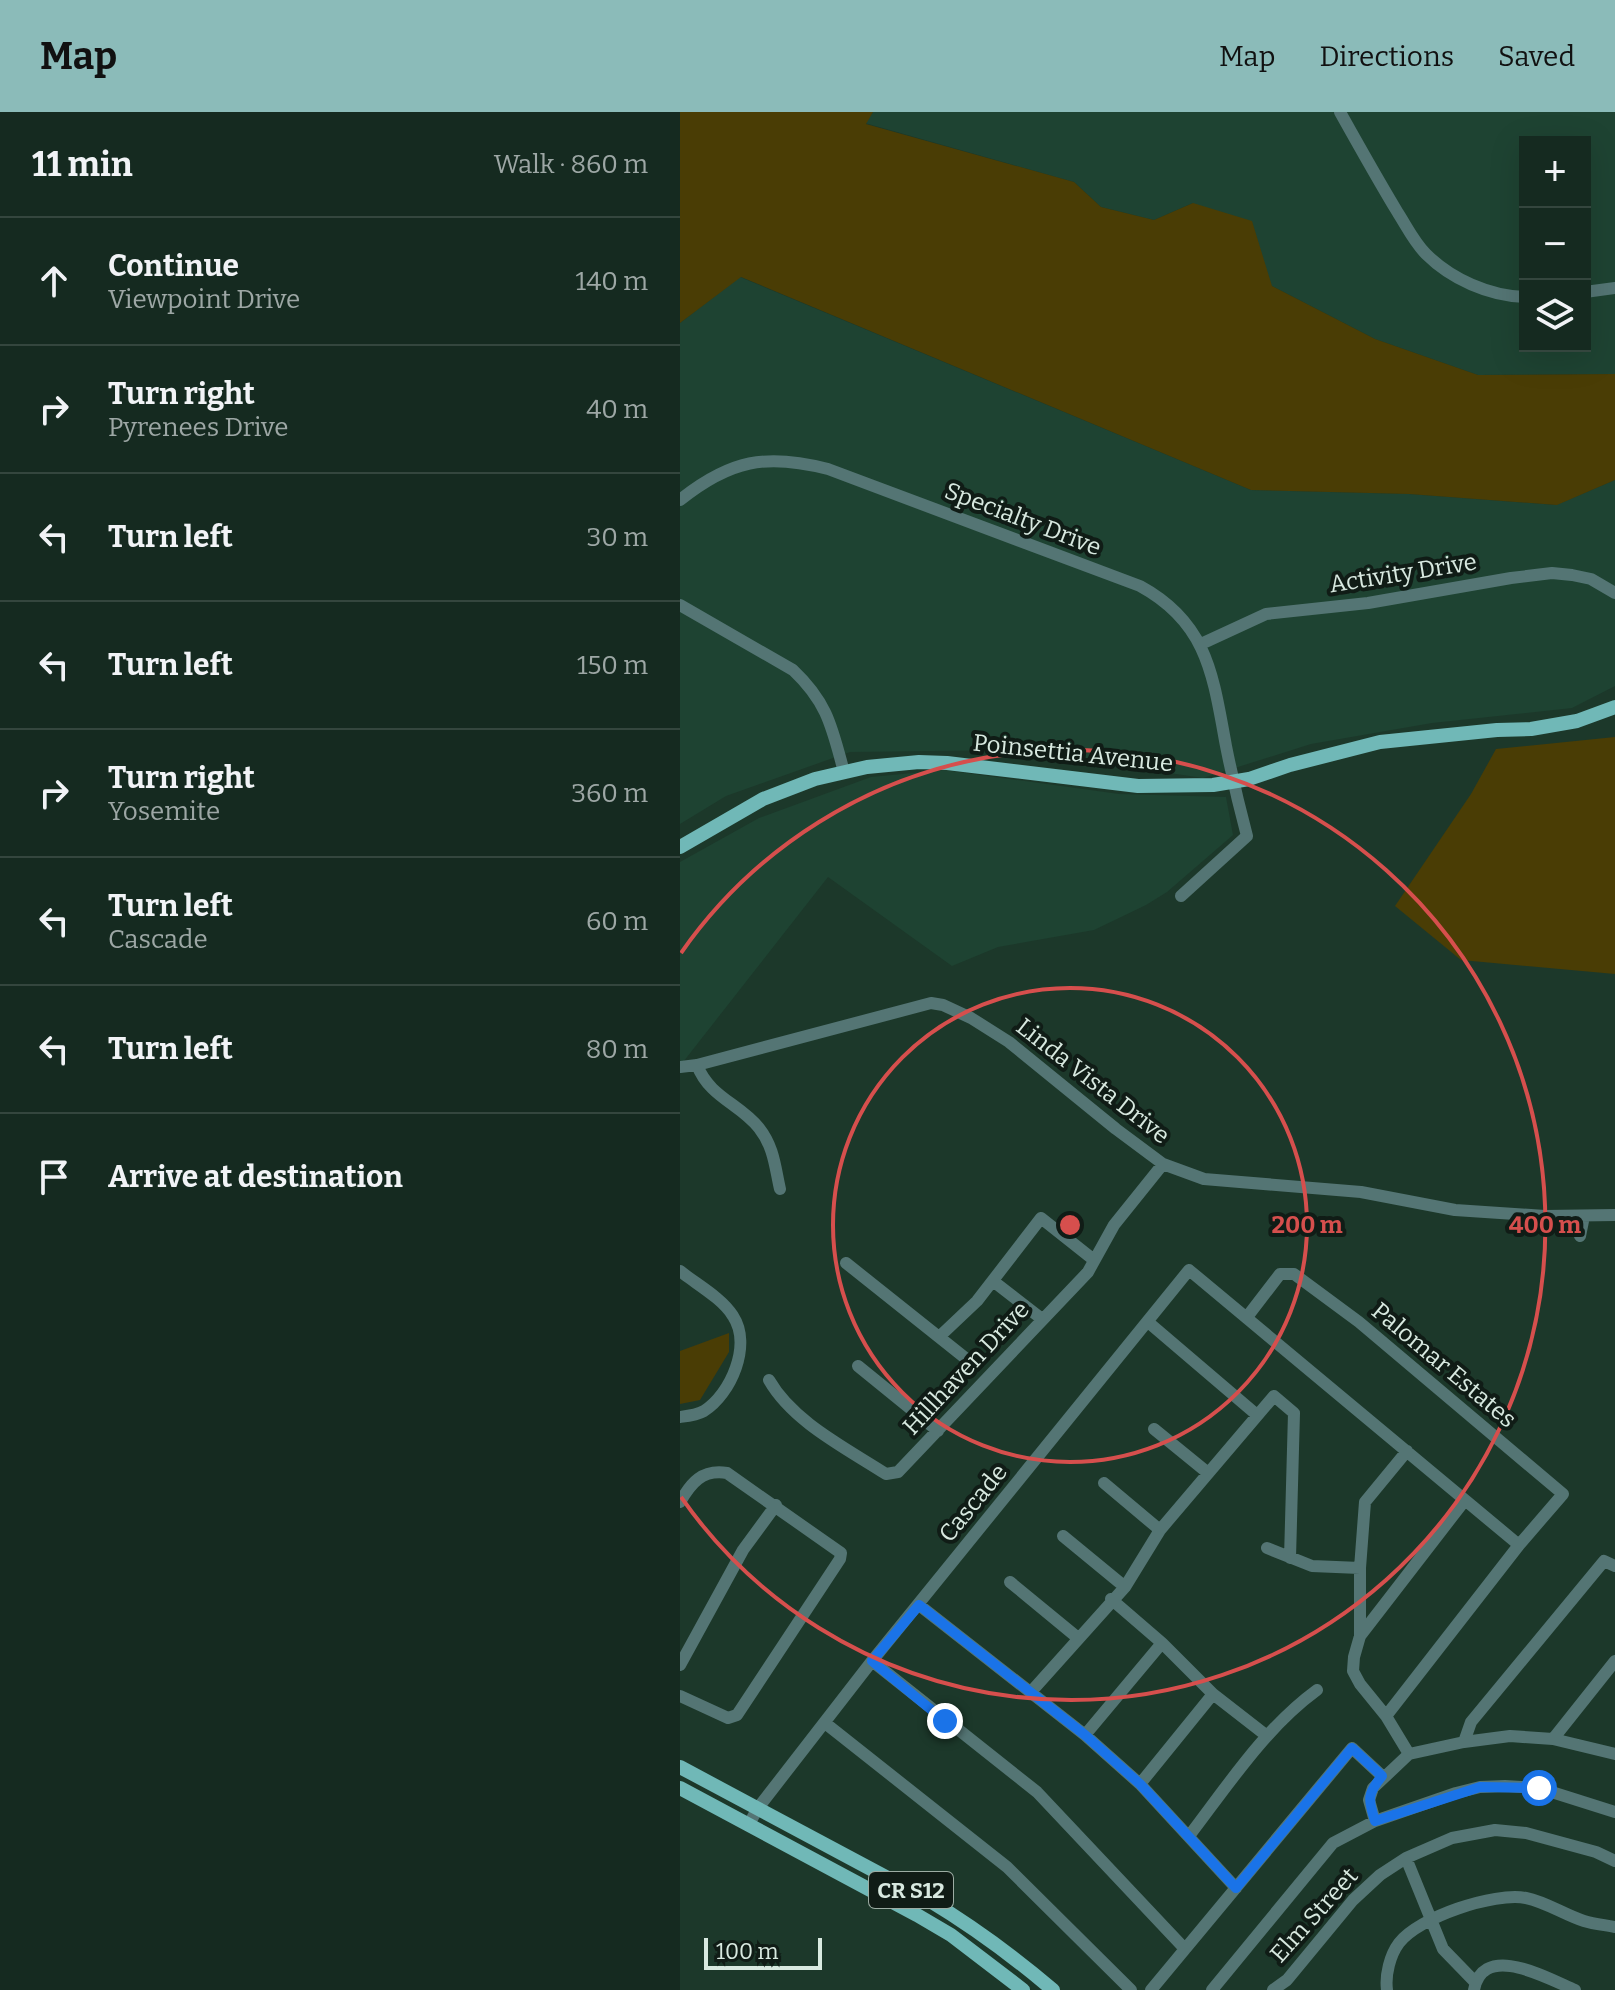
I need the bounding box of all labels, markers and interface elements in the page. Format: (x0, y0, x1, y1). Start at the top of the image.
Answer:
text: Map (40, 33, 117, 79)
text: Map (1219, 40, 1275, 73)
text: Directions (1319, 40, 1454, 73)
text: Saved (1498, 40, 1575, 73)
map controls (1519, 136, 1591, 352)
button: + (1519, 136, 1591, 208)
text: 11 min (32, 144, 133, 185)
text: Walk · 860 m (494, 149, 648, 180)
button: − (1519, 208, 1591, 280)
text: Continue (108, 248, 239, 284)
icon: ahead (32, 259, 76, 303)
text: 140 m (576, 266, 648, 297)
button: layers (1519, 280, 1591, 352)
text: Viewpoint Drive (108, 284, 300, 315)
text: Turn right (108, 376, 255, 412)
icon: right (32, 387, 76, 431)
text: 40 m (586, 394, 648, 425)
text: Pyrenees Drive (108, 412, 289, 443)
street label: Specialty Drive (941, 476, 1105, 562)
icon: left (32, 515, 76, 559)
text: Turn left (108, 519, 233, 555)
text: 30 m (587, 522, 648, 553)
street label: Activity Drive (1327, 548, 1479, 598)
icon: left (32, 643, 76, 687)
text: Turn left (108, 647, 233, 683)
text: 150 m (577, 650, 648, 681)
street label: Poinsettia Avenue (972, 729, 1174, 777)
text: Turn right (108, 760, 255, 796)
icon: right (32, 771, 76, 815)
text: 360 m (571, 778, 648, 809)
text: Yosemite (108, 796, 220, 827)
text: Turn left (108, 888, 233, 924)
icon: left (32, 899, 76, 943)
text: 60 m (586, 906, 648, 937)
text: Cascade (108, 924, 208, 955)
street label: Linda Vista Drive (1011, 1012, 1175, 1150)
icon: left (32, 1027, 76, 1071)
text: Turn left (108, 1031, 233, 1067)
text: 80 m (586, 1034, 648, 1065)
icon: arrive (32, 1155, 76, 1199)
text: Arrive at destination (108, 1159, 403, 1195)
centre of rings (1056, 1211, 1084, 1239)
text: 200 m (1271, 1211, 1343, 1239)
text: 400 m (1509, 1211, 1581, 1239)
street label: Hillhaven Drive (897, 1296, 1035, 1440)
street label: Palomar Estates (1366, 1297, 1522, 1433)
street label: Cascade (933, 1458, 1013, 1548)
route end (927, 1703, 963, 1739)
route start (1521, 1770, 1557, 1806)
street label: Elm Street (1264, 1862, 1364, 1968)
road number: CR S12 (869, 1872, 953, 1908)
scale bar (704, 1934, 822, 1970)
text: 100 m (716, 1938, 779, 1965)

